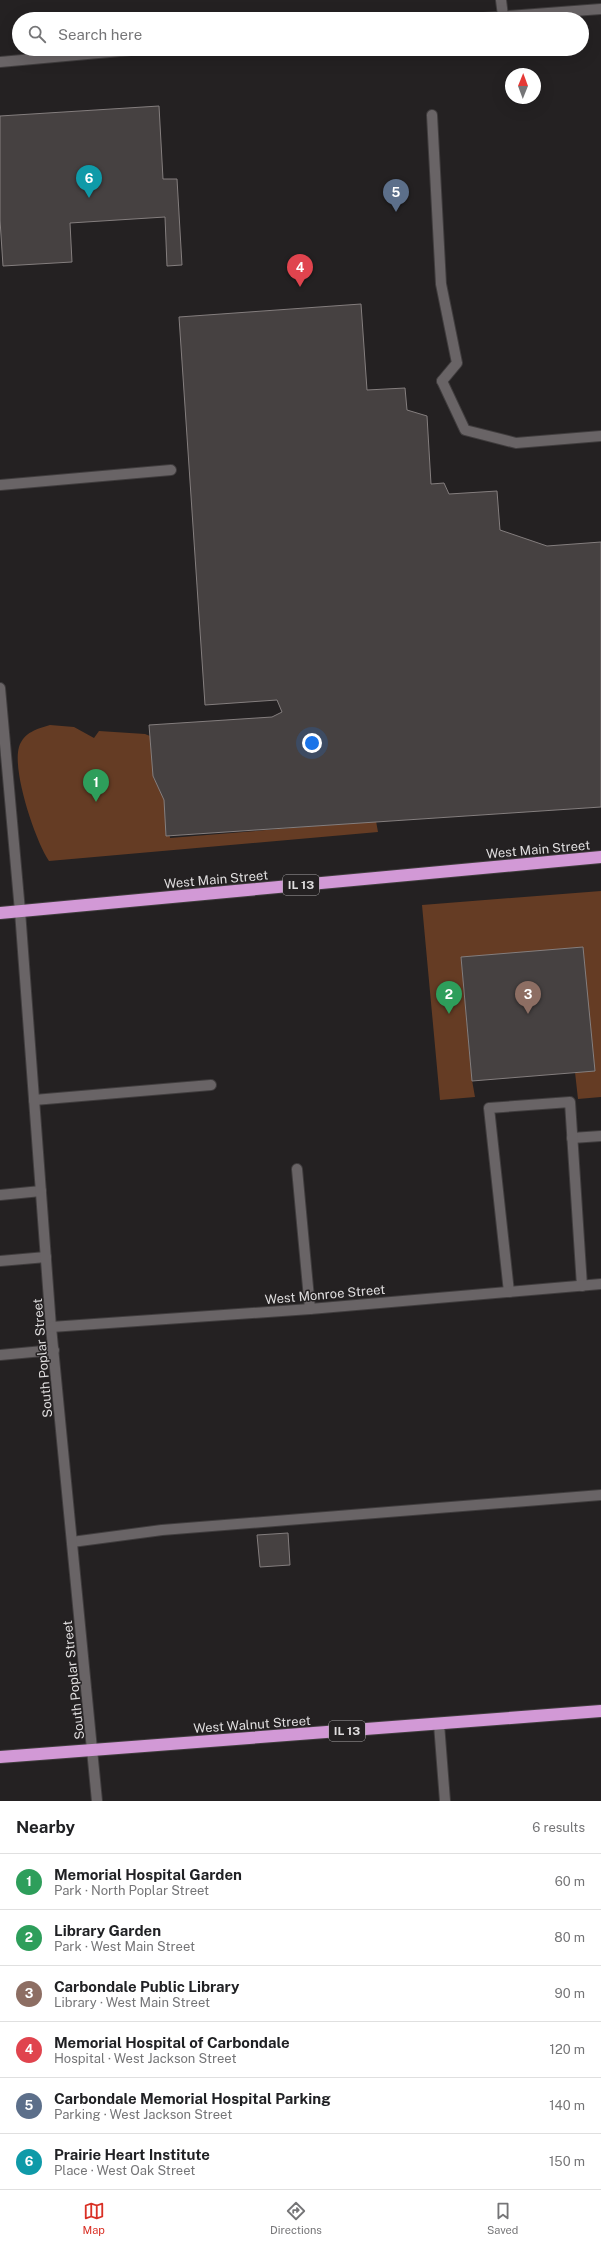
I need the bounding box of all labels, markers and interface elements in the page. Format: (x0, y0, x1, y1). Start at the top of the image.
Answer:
search box (12, 12, 589, 56)
icon: search (26, 23, 48, 45)
text: Search here (58, 26, 142, 43)
north arrow (505, 68, 541, 104)
pin: 6 (76, 165, 102, 198)
pin: 5 (383, 179, 409, 212)
pin: 4 (287, 254, 313, 287)
your location (302, 733, 322, 753)
pin: 1 (83, 769, 109, 802)
street label: West Main Street (485, 837, 591, 862)
street label: West Main Street (163, 867, 269, 892)
road number: IL 13 (283, 875, 319, 895)
pin: 2 (436, 981, 462, 1014)
pin: 3 (515, 981, 541, 1014)
street label: West Monroe Street (264, 1282, 386, 1307)
street label: South Poplar Street (30, 1298, 55, 1418)
street label: South Poplar Street (60, 1620, 87, 1740)
street label: West Walnut Street (193, 1713, 311, 1736)
road number: IL 13 (329, 1721, 365, 1741)
text: Nearby (16, 1817, 75, 1837)
text: 6 results (532, 1820, 585, 1835)
text: Memorial Hospital Garden (54, 1866, 242, 1883)
text: 1 (26, 1874, 32, 1889)
text: 60 m (555, 1874, 585, 1889)
text: Park · North Poplar Street (54, 1883, 209, 1898)
text: Library Garden (54, 1922, 161, 1939)
text: 2 (25, 1930, 33, 1945)
text: 80 m (554, 1930, 585, 1945)
text: Park · West Main Street (54, 1939, 195, 1954)
text: Carbondale Public Library (54, 1978, 239, 1995)
text: 3 (25, 1986, 33, 2001)
text: 90 m (555, 1986, 585, 2001)
text: Library · West Main Street (54, 1995, 210, 2010)
text: Memorial Hospital of Carbondale (54, 2034, 290, 2051)
text: 4 (25, 2042, 33, 2057)
text: 120 m (550, 2042, 585, 2057)
text: Hospital · West Jackson Street (54, 2051, 236, 2066)
text: Carbondale Memorial Hospital Parking (54, 2090, 331, 2107)
text: 5 (25, 2098, 33, 2113)
text: 140 m (549, 2098, 585, 2113)
text: Parking · West Jackson Street (54, 2107, 232, 2122)
text: Prairie Heart Institute (54, 2146, 210, 2163)
text: 6 (25, 2154, 33, 2169)
text: 150 m (549, 2154, 585, 2169)
text: Place · West Oak Street (54, 2163, 195, 2178)
tab: Map (83, 2200, 105, 2236)
tab: Directions (270, 2200, 322, 2236)
tab: Saved (487, 2200, 518, 2236)

